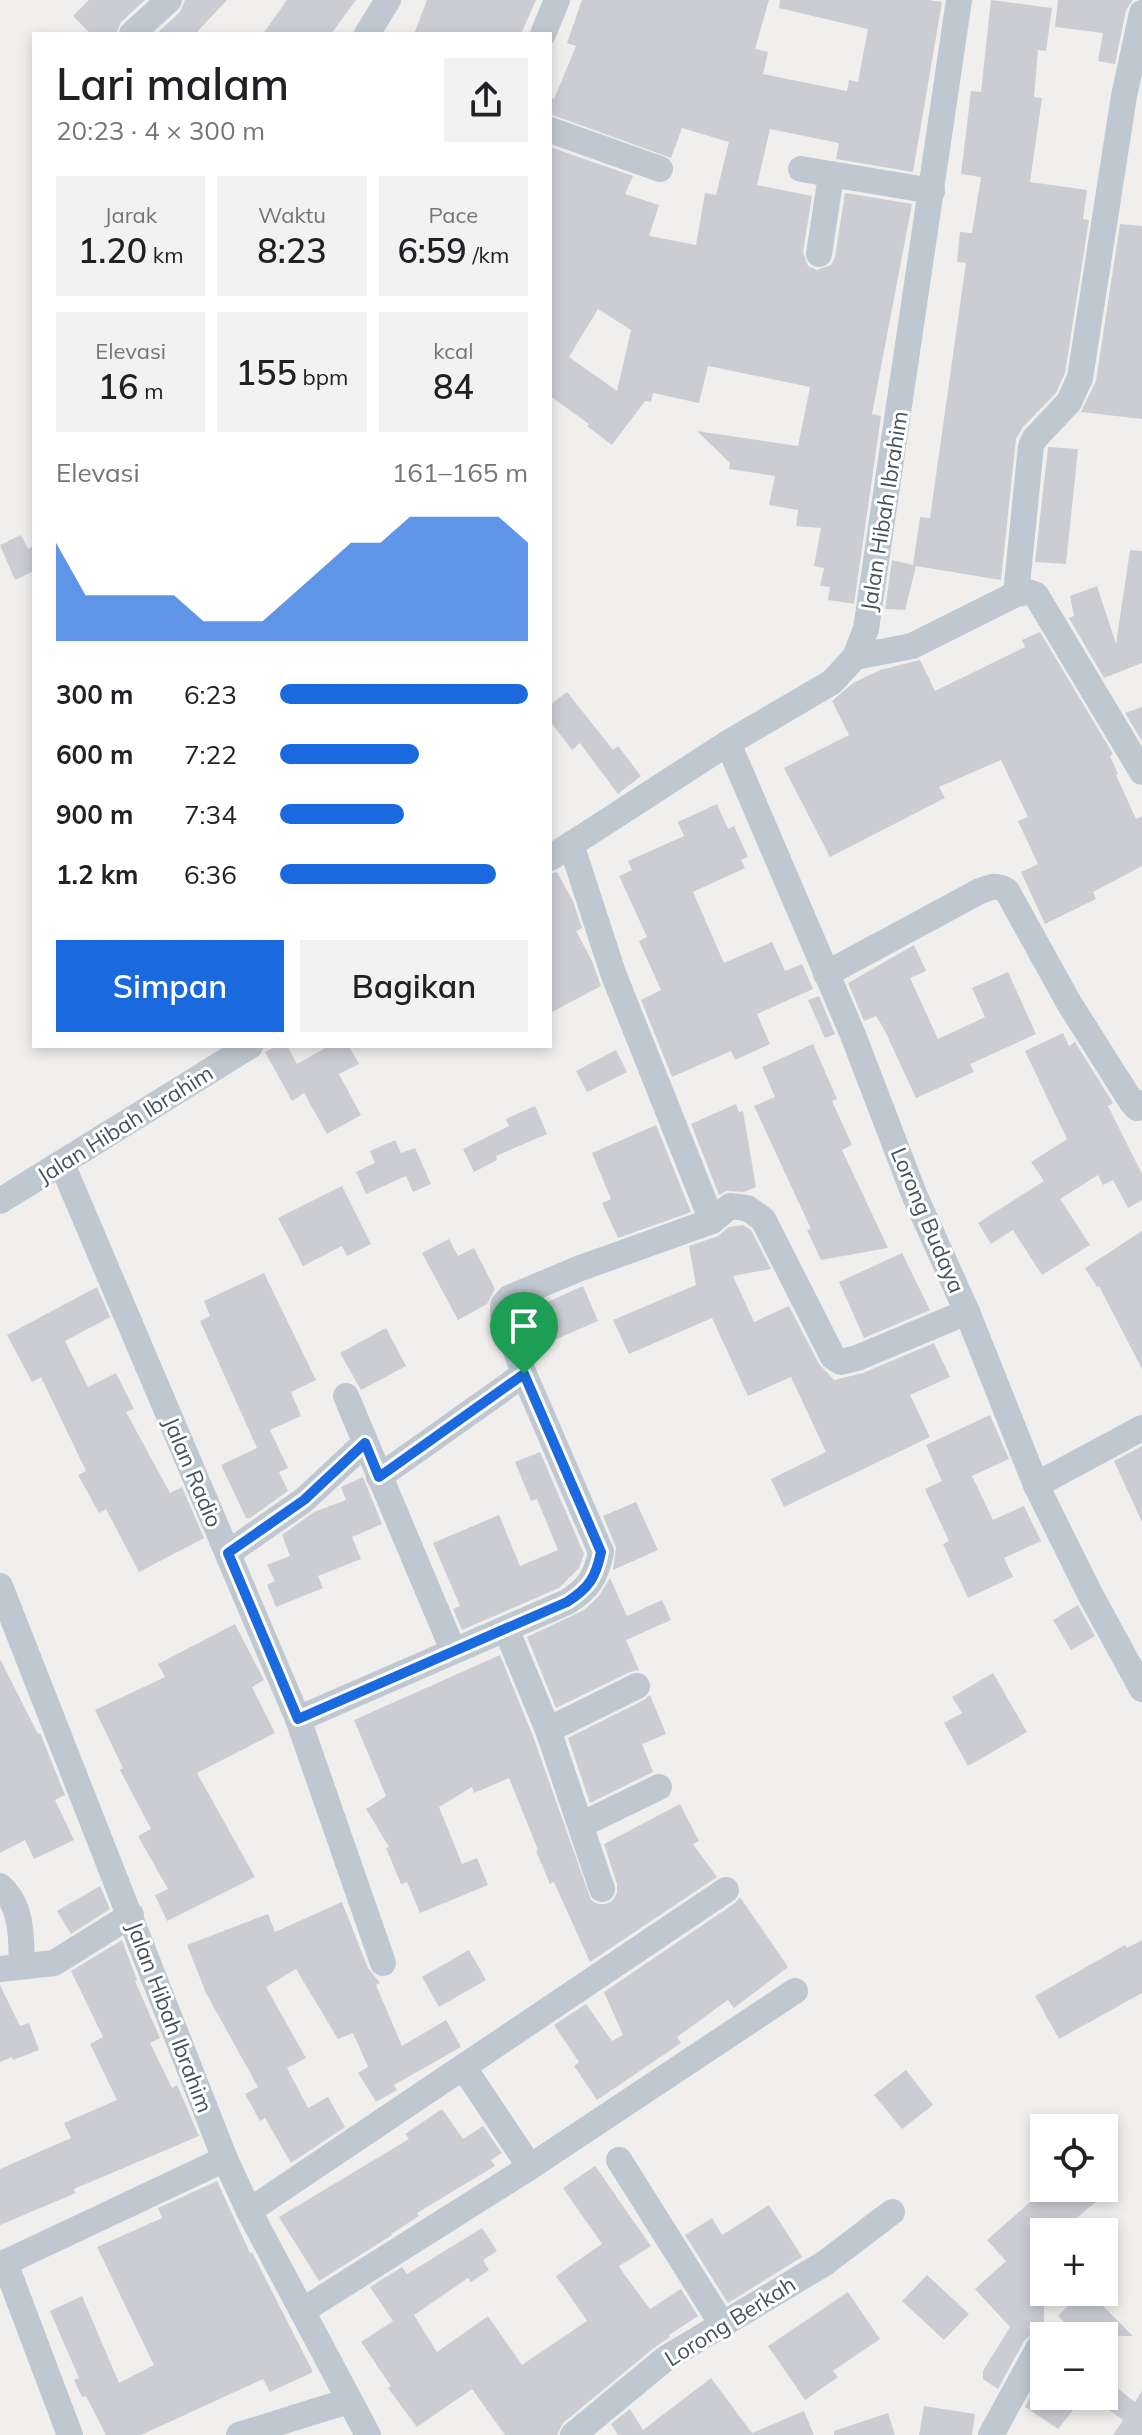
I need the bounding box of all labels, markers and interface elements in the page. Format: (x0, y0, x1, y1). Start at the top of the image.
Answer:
text: Lari malam (56, 56, 289, 111)
button: share (444, 58, 528, 142)
text: 20:23 · 4 × 300 m (56, 114, 265, 147)
text: Jarak (104, 201, 157, 229)
text: Waktu (258, 201, 326, 229)
text: Pace (429, 201, 478, 229)
text: 1.20 (78, 229, 147, 272)
text: 8:23 (257, 229, 327, 272)
text: 6:59 (397, 229, 467, 272)
text: km (147, 241, 183, 269)
text: /km (467, 241, 509, 269)
text: Elevasi (95, 337, 166, 365)
text: kcal (433, 337, 473, 365)
text: 155 (236, 351, 297, 394)
text: bpm (297, 363, 348, 391)
text: 16 (98, 365, 139, 408)
text: 84 (433, 365, 474, 408)
text: m (139, 377, 164, 405)
street label: Jalan Hibah Ibrahim (854, 409, 914, 613)
text: Elevasi (56, 456, 140, 489)
text: 161–165 m (392, 456, 528, 489)
text: 300 m (56, 678, 133, 711)
text: 6:23 (184, 678, 237, 711)
text: 600 m (56, 738, 133, 771)
text: 7:22 (184, 738, 237, 771)
text: 900 m (56, 798, 133, 831)
text: 7:34 (184, 798, 237, 831)
text: 1.2 km (56, 858, 139, 891)
text: 6:36 (184, 858, 237, 891)
button: Simpan (56, 940, 284, 1032)
button: Bagikan (300, 940, 528, 1032)
street label: Jalan Hibah Ibrahim (32, 1059, 218, 1189)
street label: Lorong Budaya (885, 1143, 971, 1297)
pin (490, 1292, 558, 1374)
icon: arrive (502, 1304, 546, 1348)
street label: Jalan Radio (157, 1413, 229, 1531)
street label: Jalan Hibah Ibrahim (121, 1918, 219, 2116)
map controls (1030, 2114, 1118, 2410)
button: locate (1030, 2114, 1118, 2202)
button: + (1030, 2218, 1118, 2306)
street label: Lorong Berkah (659, 2270, 801, 2372)
button: − (1030, 2322, 1118, 2410)

